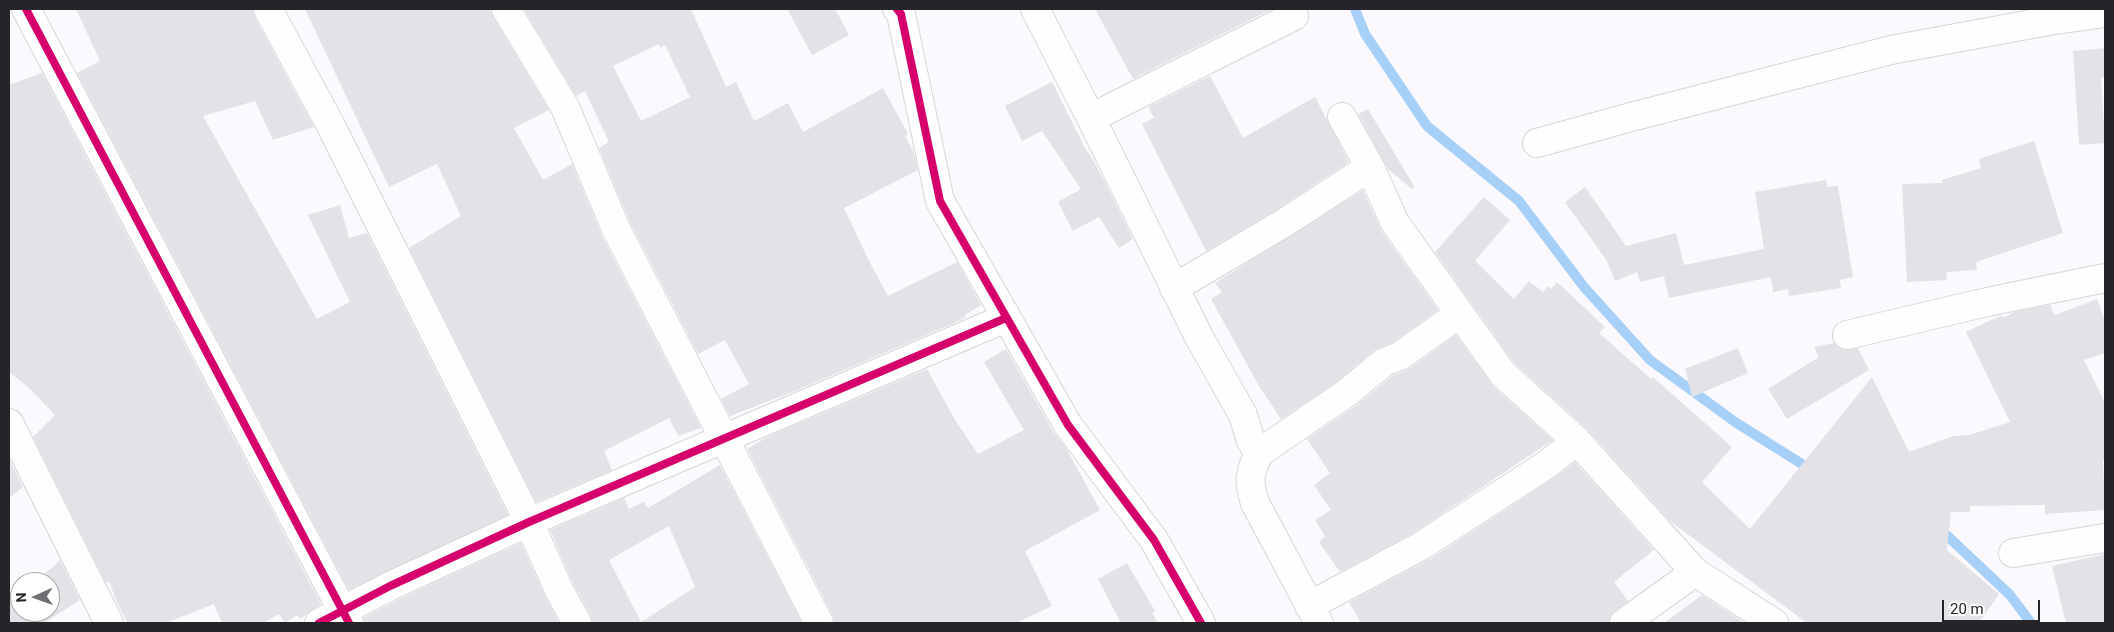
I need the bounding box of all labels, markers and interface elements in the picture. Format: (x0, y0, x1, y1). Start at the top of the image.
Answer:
north arrow (10, 572, 60, 622)
scale bar (1944, 590, 2042, 622)
text: N (13, 592, 29, 603)
text: 20 m (1950, 600, 1984, 618)

